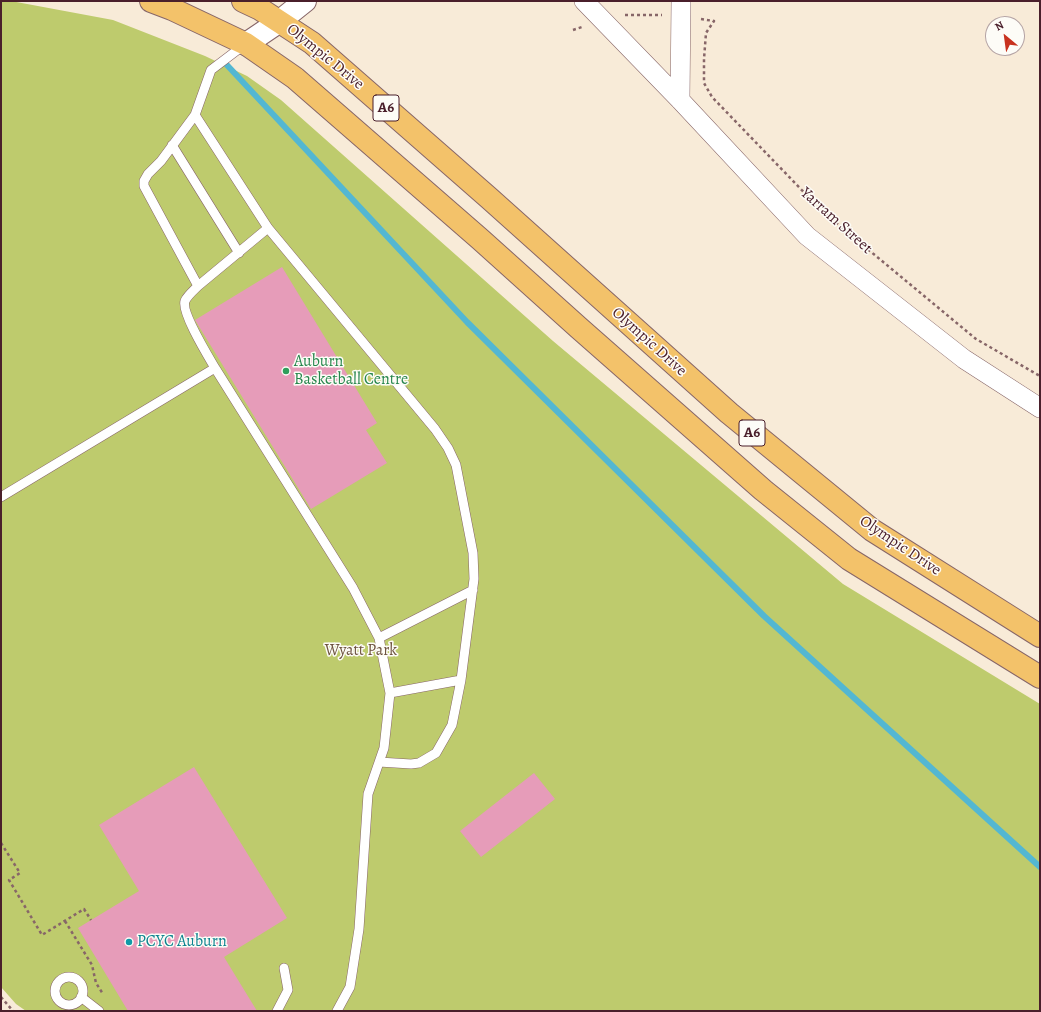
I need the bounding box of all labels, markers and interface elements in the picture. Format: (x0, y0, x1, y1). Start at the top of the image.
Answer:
north arrow (985, 16, 1025, 56)
text: N (992, 17, 1007, 34)
street label: Olympic Drive (282, 20, 368, 94)
road number: A6 (373, 95, 399, 121)
street label: Yarram Street (796, 184, 876, 258)
street label: Olympic Drive (608, 303, 690, 381)
place label: Auburn Basketball Centre (294, 352, 408, 390)
marker: Auburn Basketball Centre (281, 366, 291, 376)
road number: A6 (739, 420, 765, 446)
street label: Olympic Drive (856, 512, 944, 580)
park label: Wyatt Park (325, 641, 397, 661)
place label: PCYC Auburn (137, 932, 227, 952)
marker: PCYC Auburn (124, 937, 134, 947)

